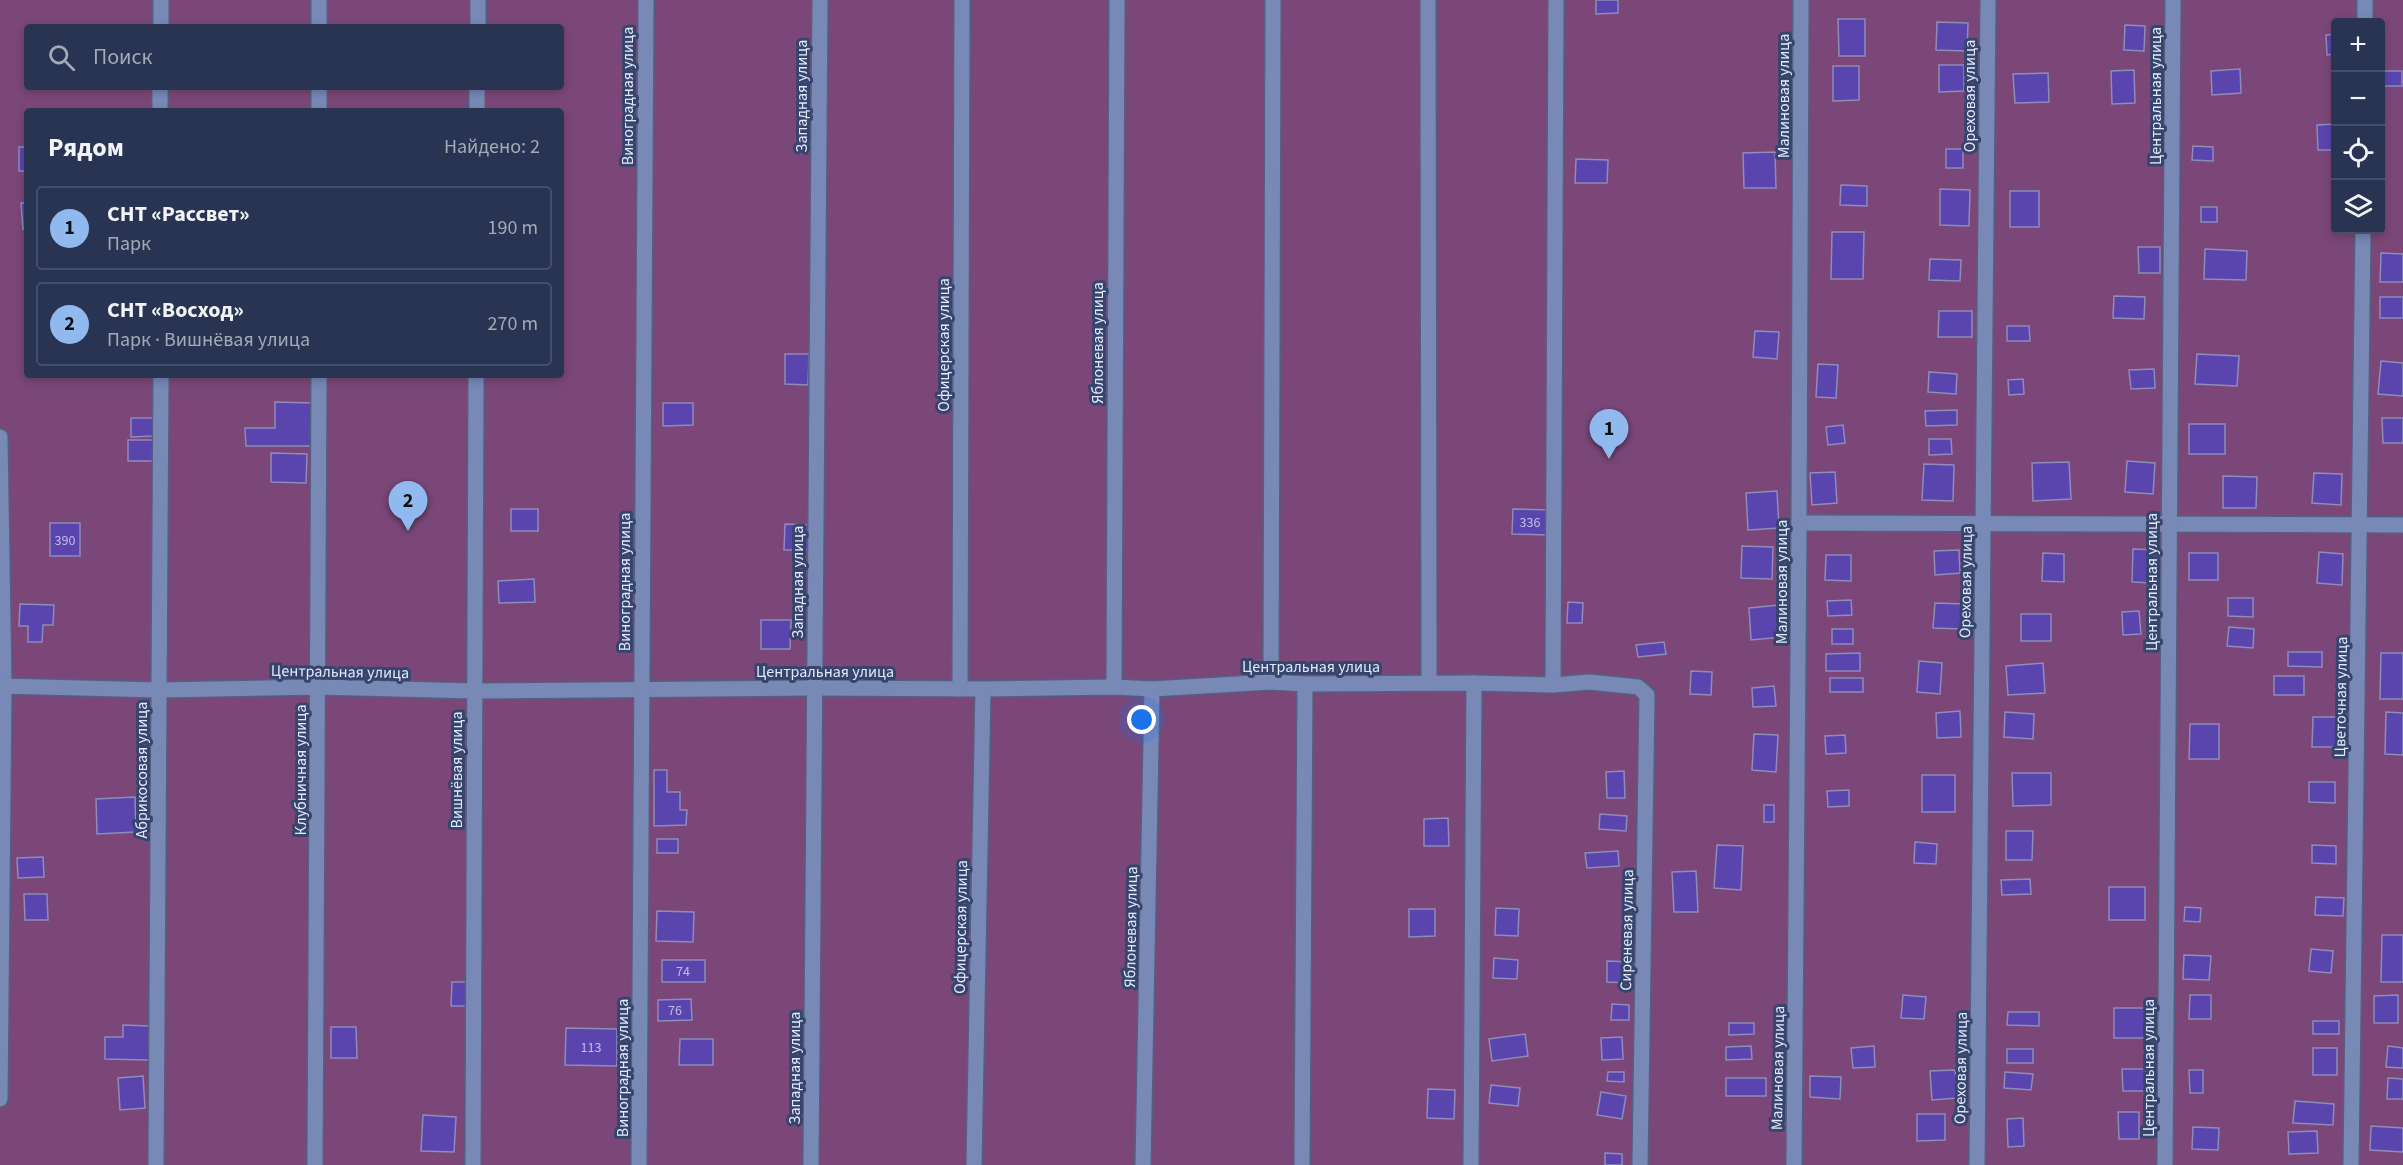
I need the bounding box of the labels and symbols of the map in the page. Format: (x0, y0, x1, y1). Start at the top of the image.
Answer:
street label: Виноградная улица (617, 27, 639, 165)
street label: Центральная улица (2145, 27, 2167, 165)
street label: Малиновая улица (1773, 34, 1795, 158)
street label: Западная улица (791, 40, 813, 152)
street label: Ореховая улица (1959, 40, 1981, 152)
street label: Офицерская улица (933, 278, 955, 412)
street label: Яблоневая улица (1087, 282, 1109, 404)
pin: 1 (1590, 410, 1628, 459)
pin: 2 (388, 482, 428, 531)
street label: Виноградная улица (614, 513, 636, 651)
house number: 336 (1520, 513, 1540, 533)
street label: Центральная улица (2141, 513, 2163, 651)
street label: Малиновая улица (1771, 520, 1793, 644)
street label: Западная улица (787, 526, 809, 638)
street label: Ореховая улица (1954, 526, 1978, 638)
house number: 390 (55, 531, 75, 551)
street label: Цветочная улица (2329, 636, 2353, 758)
street label: Центральная улица (1242, 656, 1380, 678)
street label: Центральная улица (271, 660, 409, 684)
street label: Центральная улица (756, 661, 894, 683)
street label: Абрикосовая улица (131, 702, 153, 838)
street label: Клубничная улица (290, 705, 312, 835)
your location (1127, 705, 1156, 734)
street label: Вишнёвая улица (446, 712, 468, 828)
street label: Офицерская улица (949, 860, 973, 994)
street label: Яблоневая улица (1119, 866, 1143, 988)
street label: Сиреневая улица (1615, 869, 1639, 991)
house number: 74 (676, 962, 690, 982)
street label: Виноградная улица (612, 999, 634, 1137)
street label: Центральная улица (2138, 999, 2160, 1137)
house number: 76 (668, 1001, 682, 1021)
street label: Малиновая улица (1766, 1006, 1790, 1130)
street label: Западная улица (784, 1012, 806, 1124)
street label: Ореховая улица (1949, 1012, 1973, 1124)
house number: 113 (581, 1038, 601, 1058)

